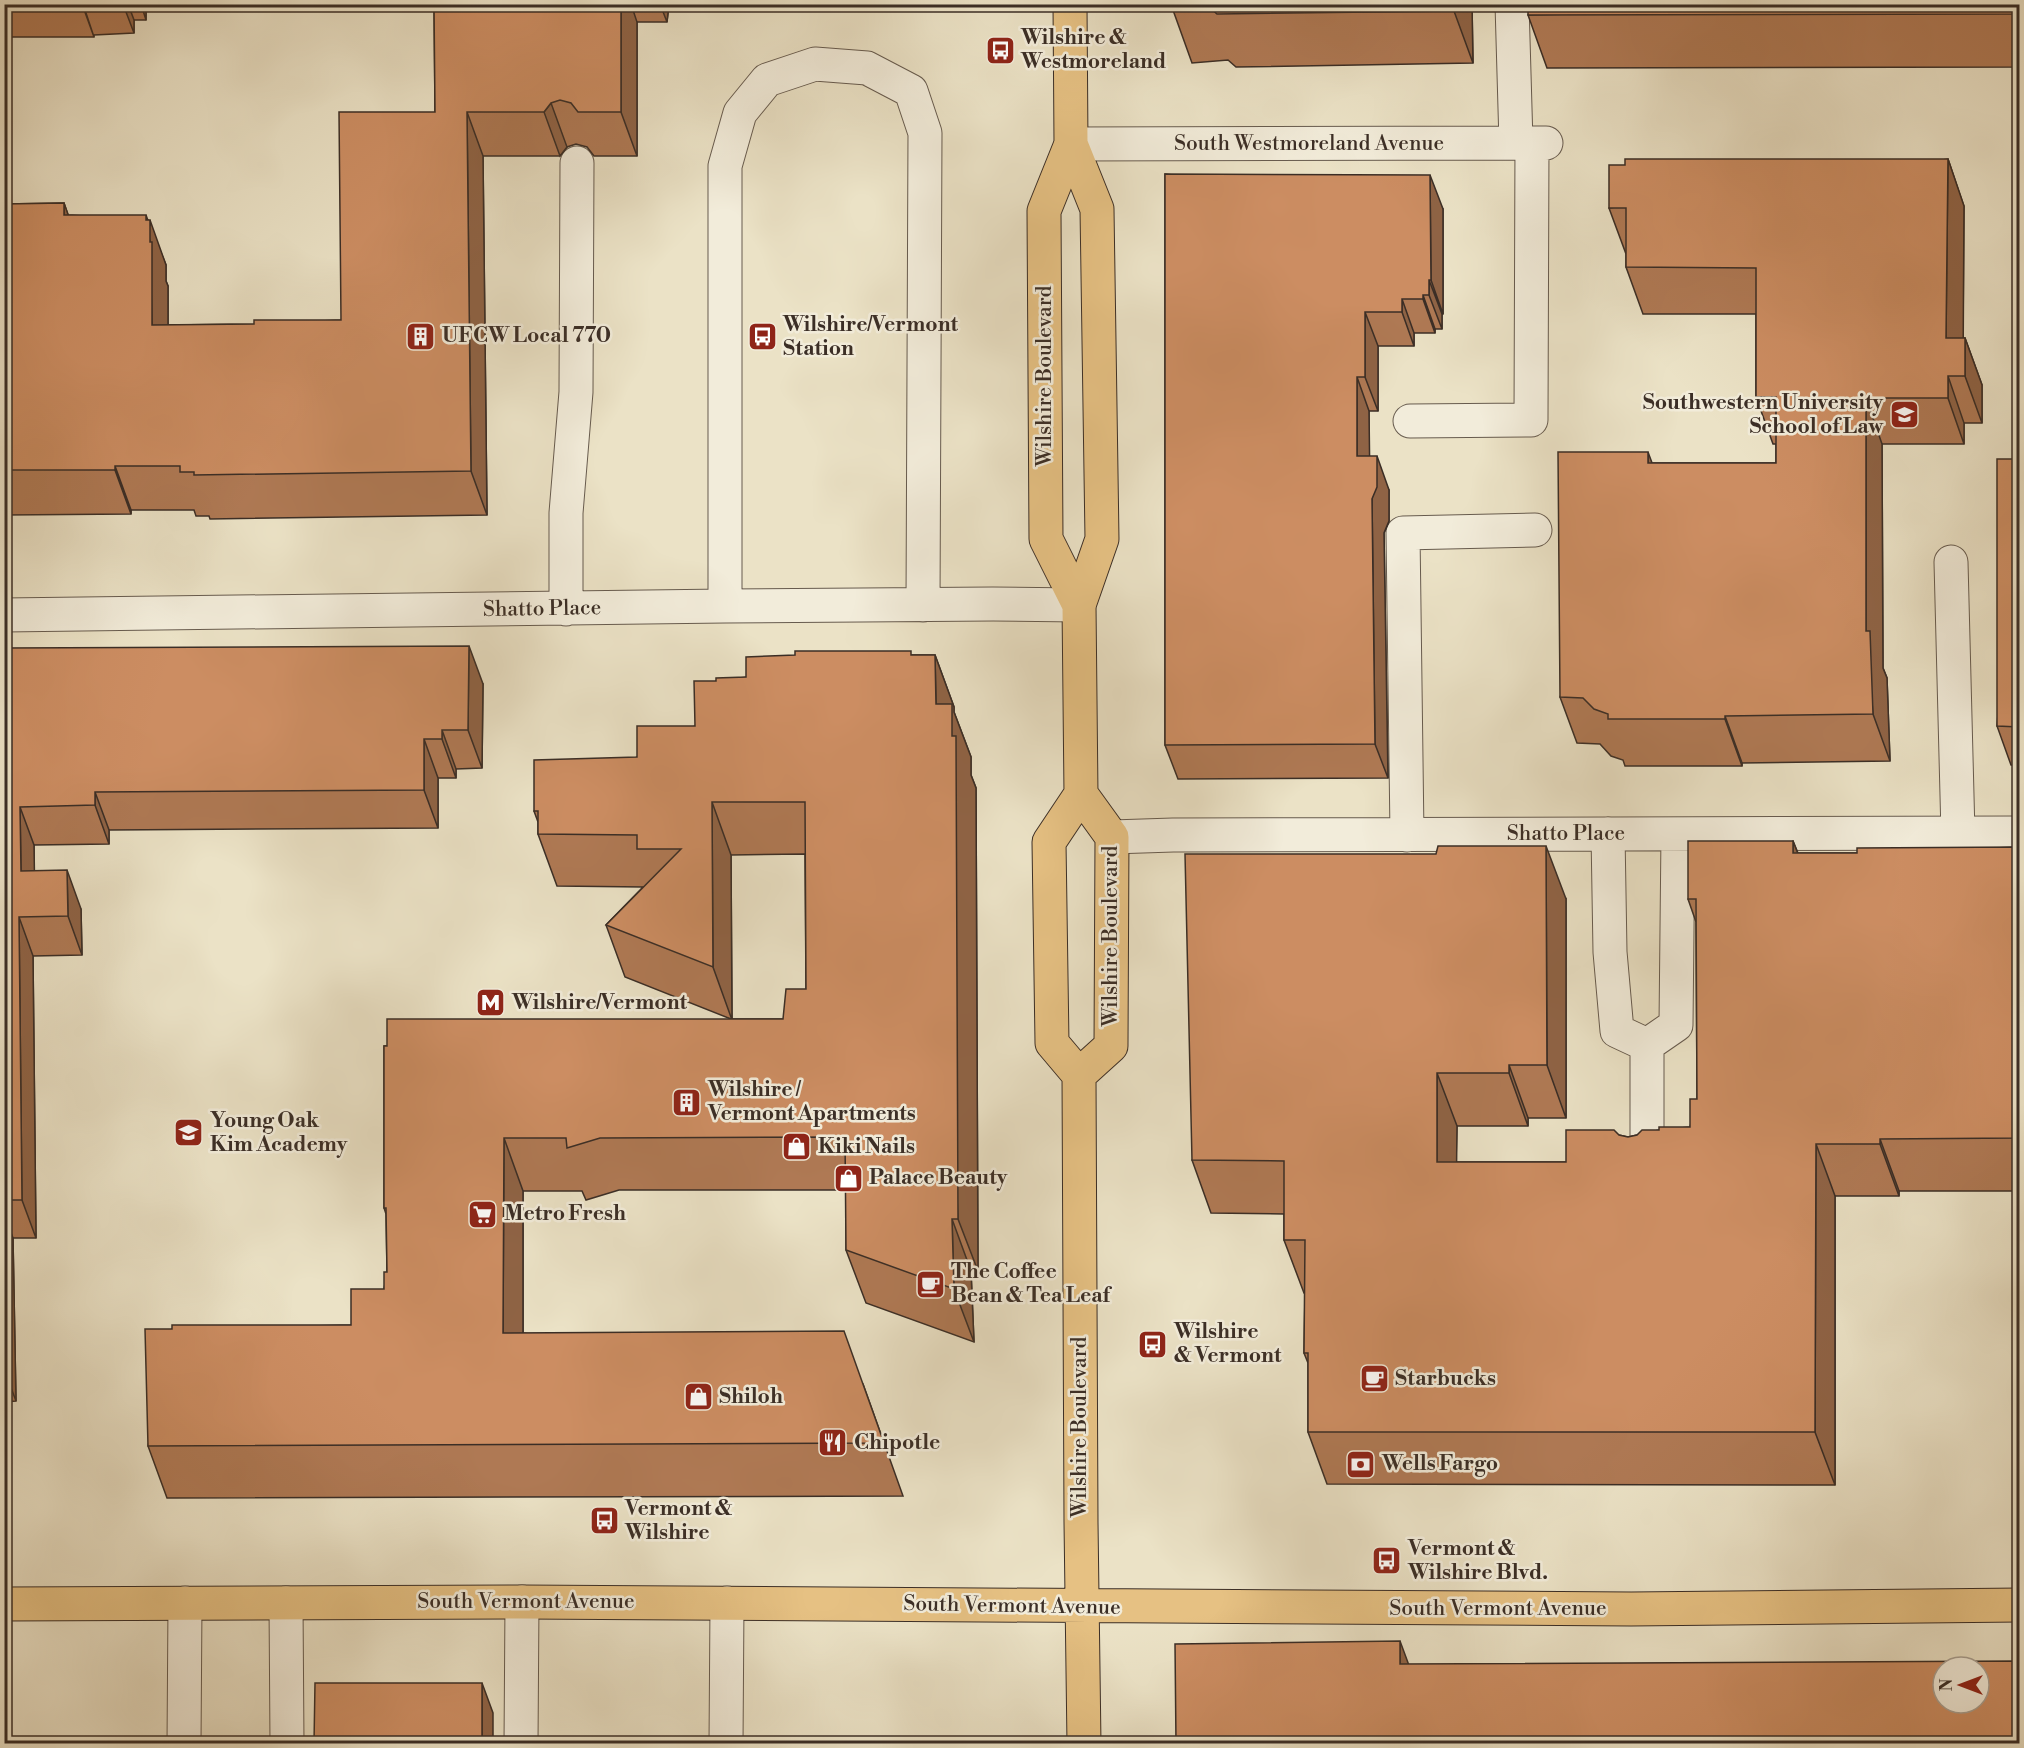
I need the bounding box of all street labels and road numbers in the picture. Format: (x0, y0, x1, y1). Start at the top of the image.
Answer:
street label: South Westmoreland Avenue (1174, 131, 1444, 157)
street label: Wilshire Boulevard (1032, 285, 1058, 468)
street label: Shatto Place (483, 595, 601, 623)
street label: Shatto Place (1507, 821, 1625, 847)
street label: Wilshire Boulevard (1098, 845, 1124, 1028)
street label: Wilshire Boulevard (1067, 1336, 1093, 1519)
street label: South Vermont Avenue (417, 1589, 635, 1615)
street label: South Vermont Avenue (903, 1591, 1121, 1621)
street label: South Vermont Avenue (1389, 1596, 1607, 1622)

